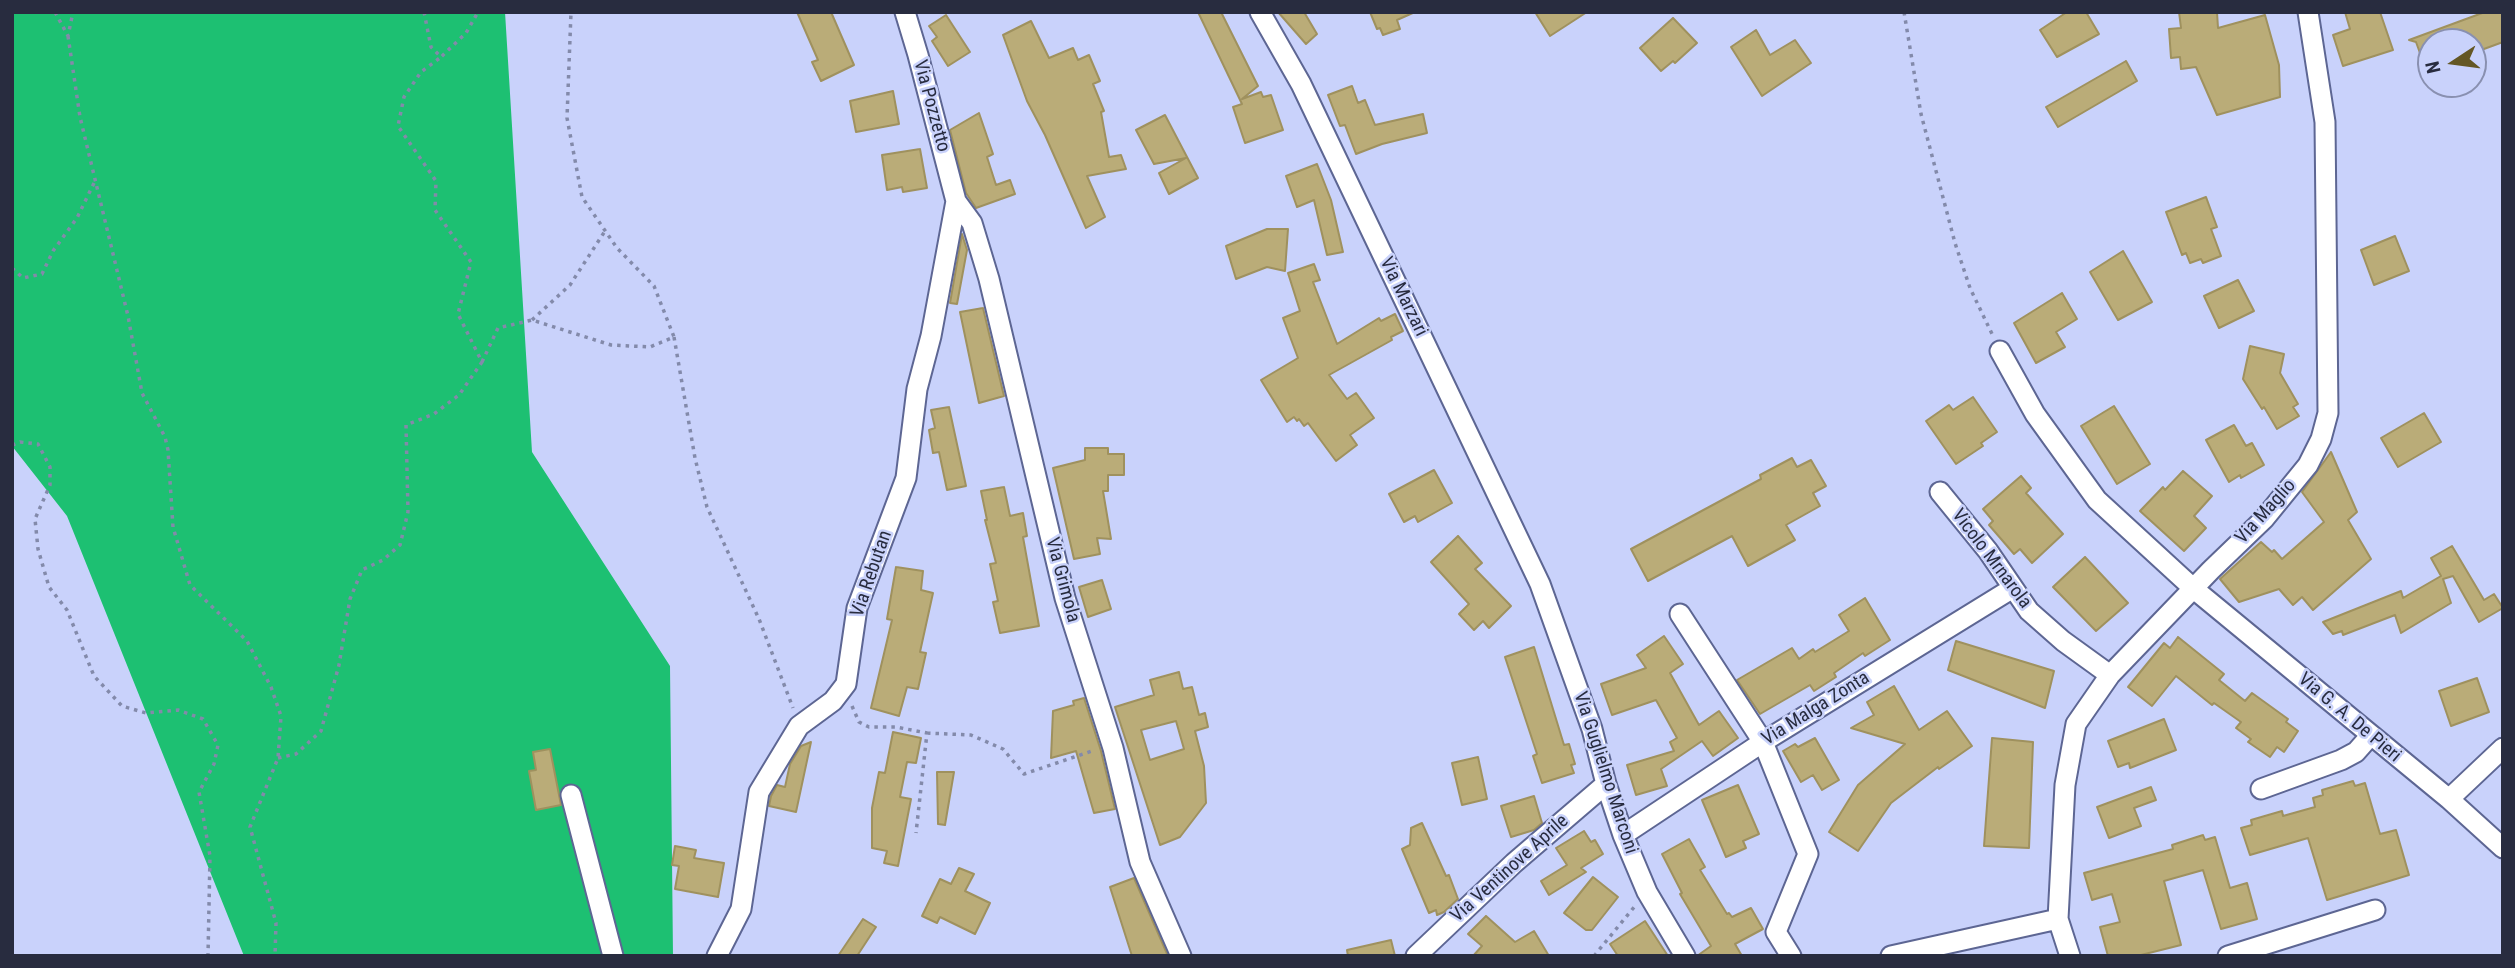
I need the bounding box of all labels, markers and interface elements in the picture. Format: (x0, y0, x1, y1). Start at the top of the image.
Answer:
north arrow (2417, 28, 2487, 98)
street label: Via Pozzetto (908, 58, 954, 154)
text: N (2420, 59, 2446, 76)
street label: Via Marzari (1374, 254, 1432, 340)
street label: Via Maglio (2231, 475, 2301, 549)
street label: Vicolo Mrnarola (1946, 505, 2036, 613)
street label: Via Rebutan (847, 528, 897, 620)
street label: Via Grimola (1040, 535, 1084, 625)
street label: Via Malga Zonta (1758, 667, 1874, 751)
street label: Via G. A. De Pieri (2293, 668, 2405, 768)
street label: Via Guglielmo Marconi (1568, 689, 1642, 857)
street label: Via Ventinove Aprile (1446, 810, 1574, 928)

